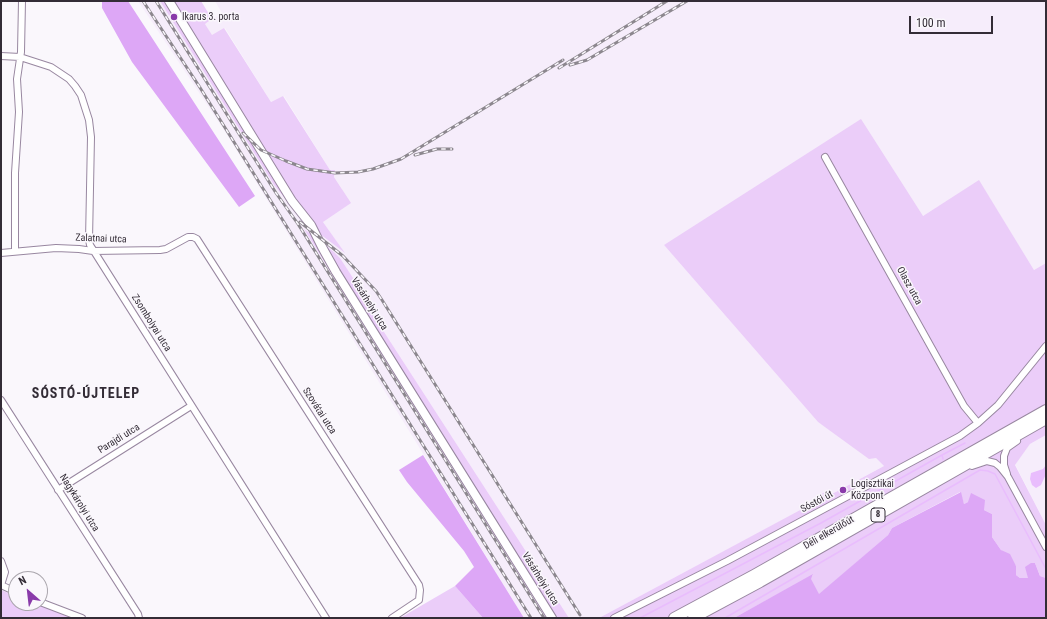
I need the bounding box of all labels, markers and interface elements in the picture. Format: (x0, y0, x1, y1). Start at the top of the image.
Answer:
scale bar (911, 8, 995, 34)
place label: Ikarus 3. porta (182, 11, 239, 23)
marker: Ikarus 3. porta (169, 12, 179, 22)
text: 100 m (916, 16, 946, 30)
street label: Zalatnai utca (75, 232, 127, 246)
street label: Olasz utca (894, 265, 924, 307)
street label: Vásárhelyi utca (348, 275, 390, 333)
street label: Zsombolyai utca (129, 292, 173, 354)
district label: SÓSTÓ-ÚJTELEP (32, 386, 140, 402)
street label: Szovátai utca (300, 386, 338, 436)
street label: Parajdi utca (96, 421, 142, 457)
street label: Nagykárolyi utca (57, 472, 101, 534)
place label: Logisztikai Központ (851, 478, 894, 502)
marker: Logisztikai Központ (838, 485, 848, 495)
street label: Sóstói út (799, 488, 835, 516)
road number: 8 (871, 508, 885, 522)
street label: Déli elkerülőút (802, 514, 856, 552)
street label: Vásárhelyi utca (519, 550, 561, 608)
north arrow (8, 571, 48, 611)
text: N (17, 574, 29, 588)

